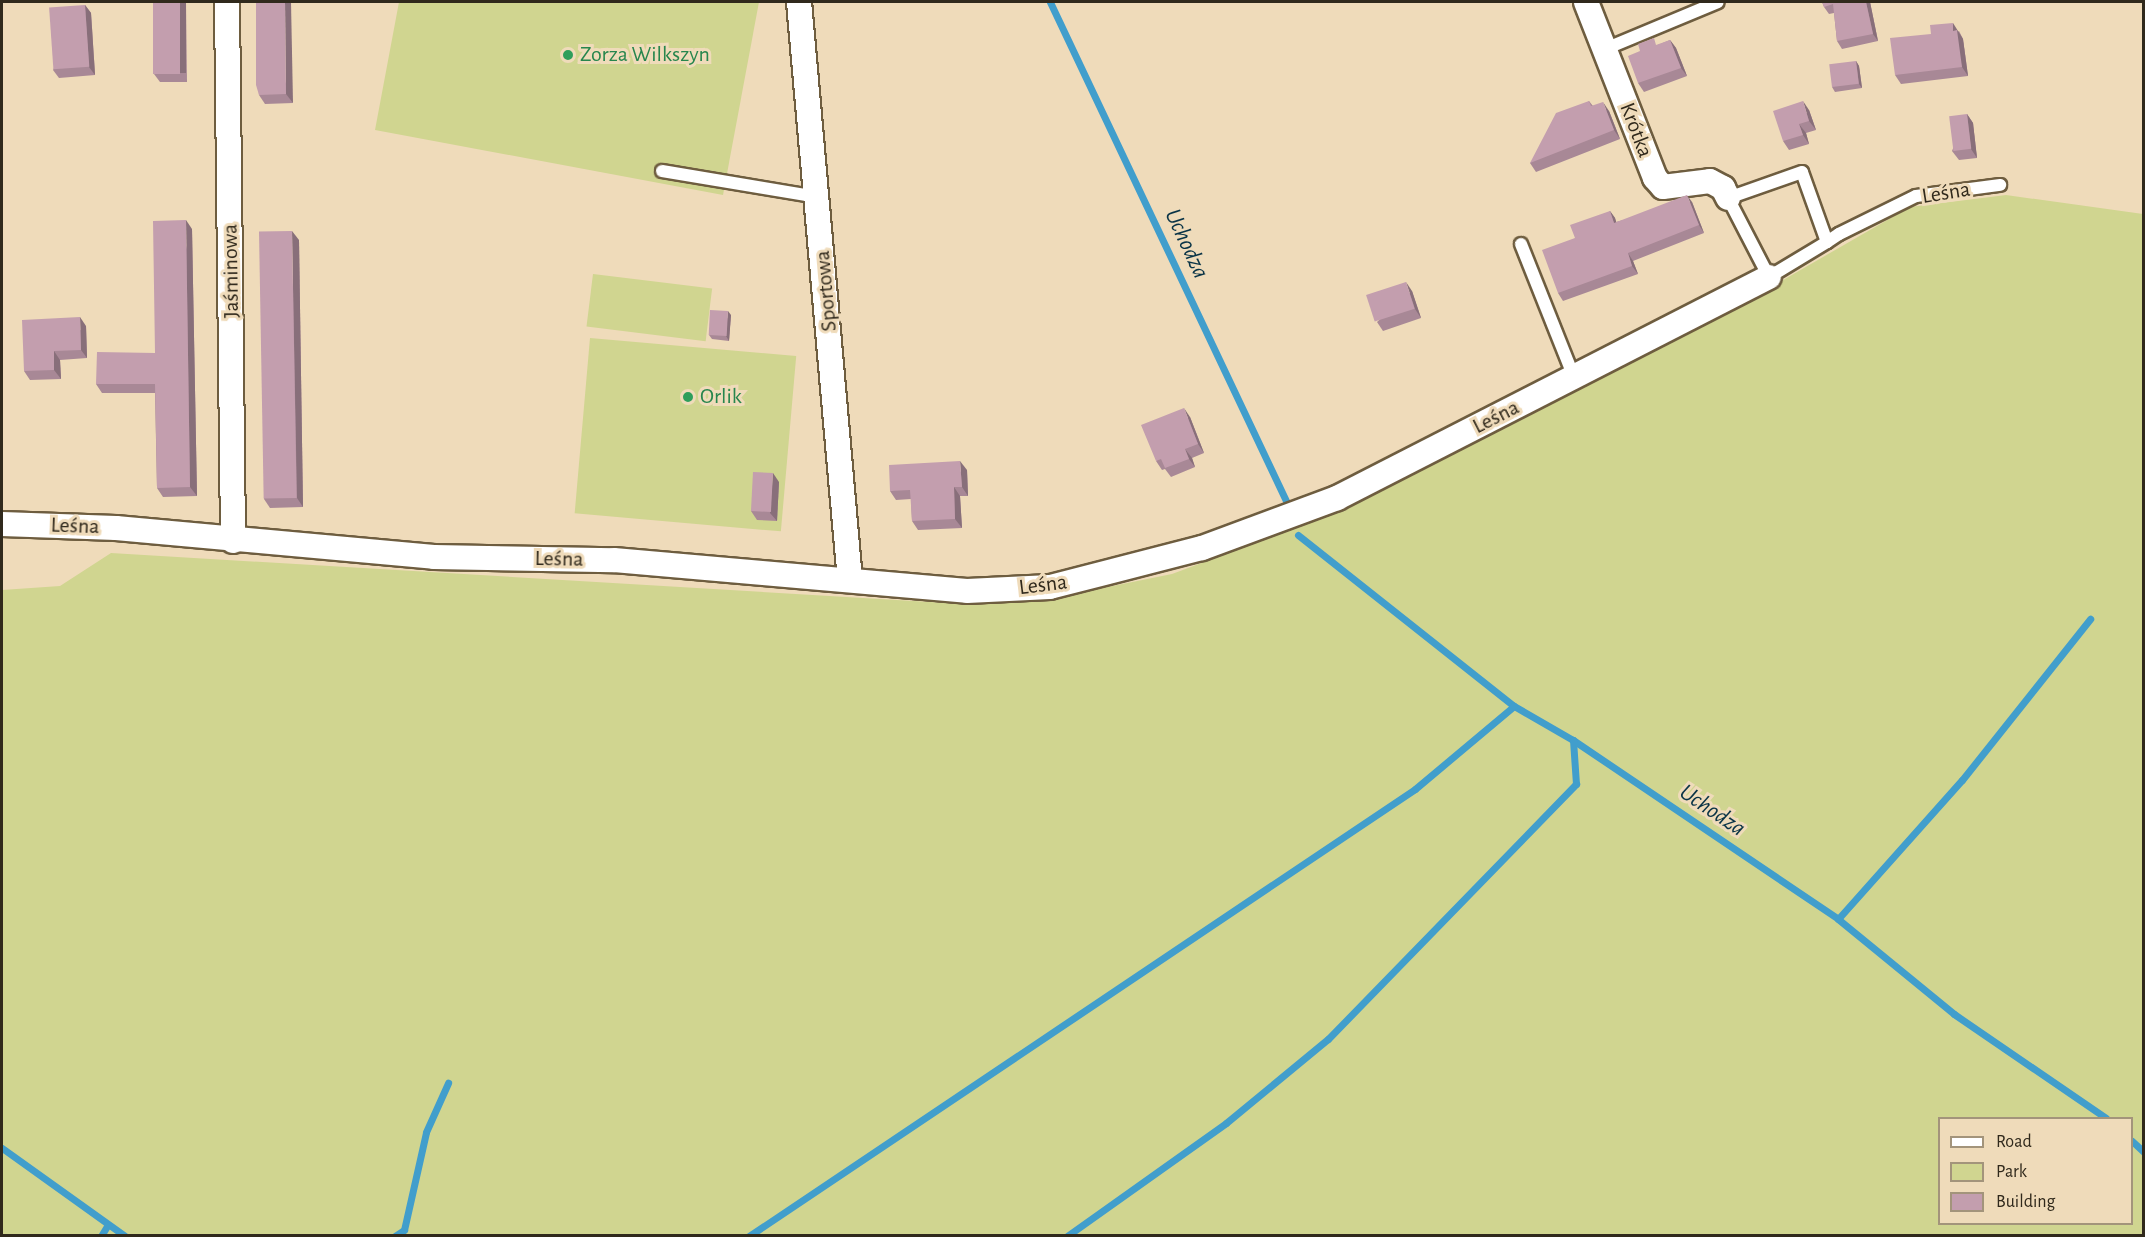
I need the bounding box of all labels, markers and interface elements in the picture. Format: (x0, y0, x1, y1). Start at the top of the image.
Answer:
place label: Zorza Wilkszyn (580, 42, 710, 68)
marker: Zorza Wilkszyn (561, 48, 575, 62)
street label: Krótka (1614, 99, 1658, 161)
street label: Leśna (1920, 176, 1972, 210)
water label: Uchodza (1157, 205, 1215, 283)
street label: Jaśminowa (217, 224, 245, 318)
street label: Sportowa (809, 249, 843, 333)
place label: Orlik (700, 384, 742, 410)
marker: Orlik (681, 390, 695, 404)
street label: Leśna (1468, 394, 1524, 440)
street label: Leśna (50, 512, 100, 540)
street label: Leśna (534, 545, 584, 573)
street label: Leśna (1017, 569, 1069, 601)
water label: Uchodza (1673, 778, 1751, 844)
legend (1938, 1117, 2133, 1225)
text: Road (1996, 1133, 2032, 1151)
text: Park (1996, 1163, 2027, 1181)
text: Building (1996, 1193, 2055, 1211)

